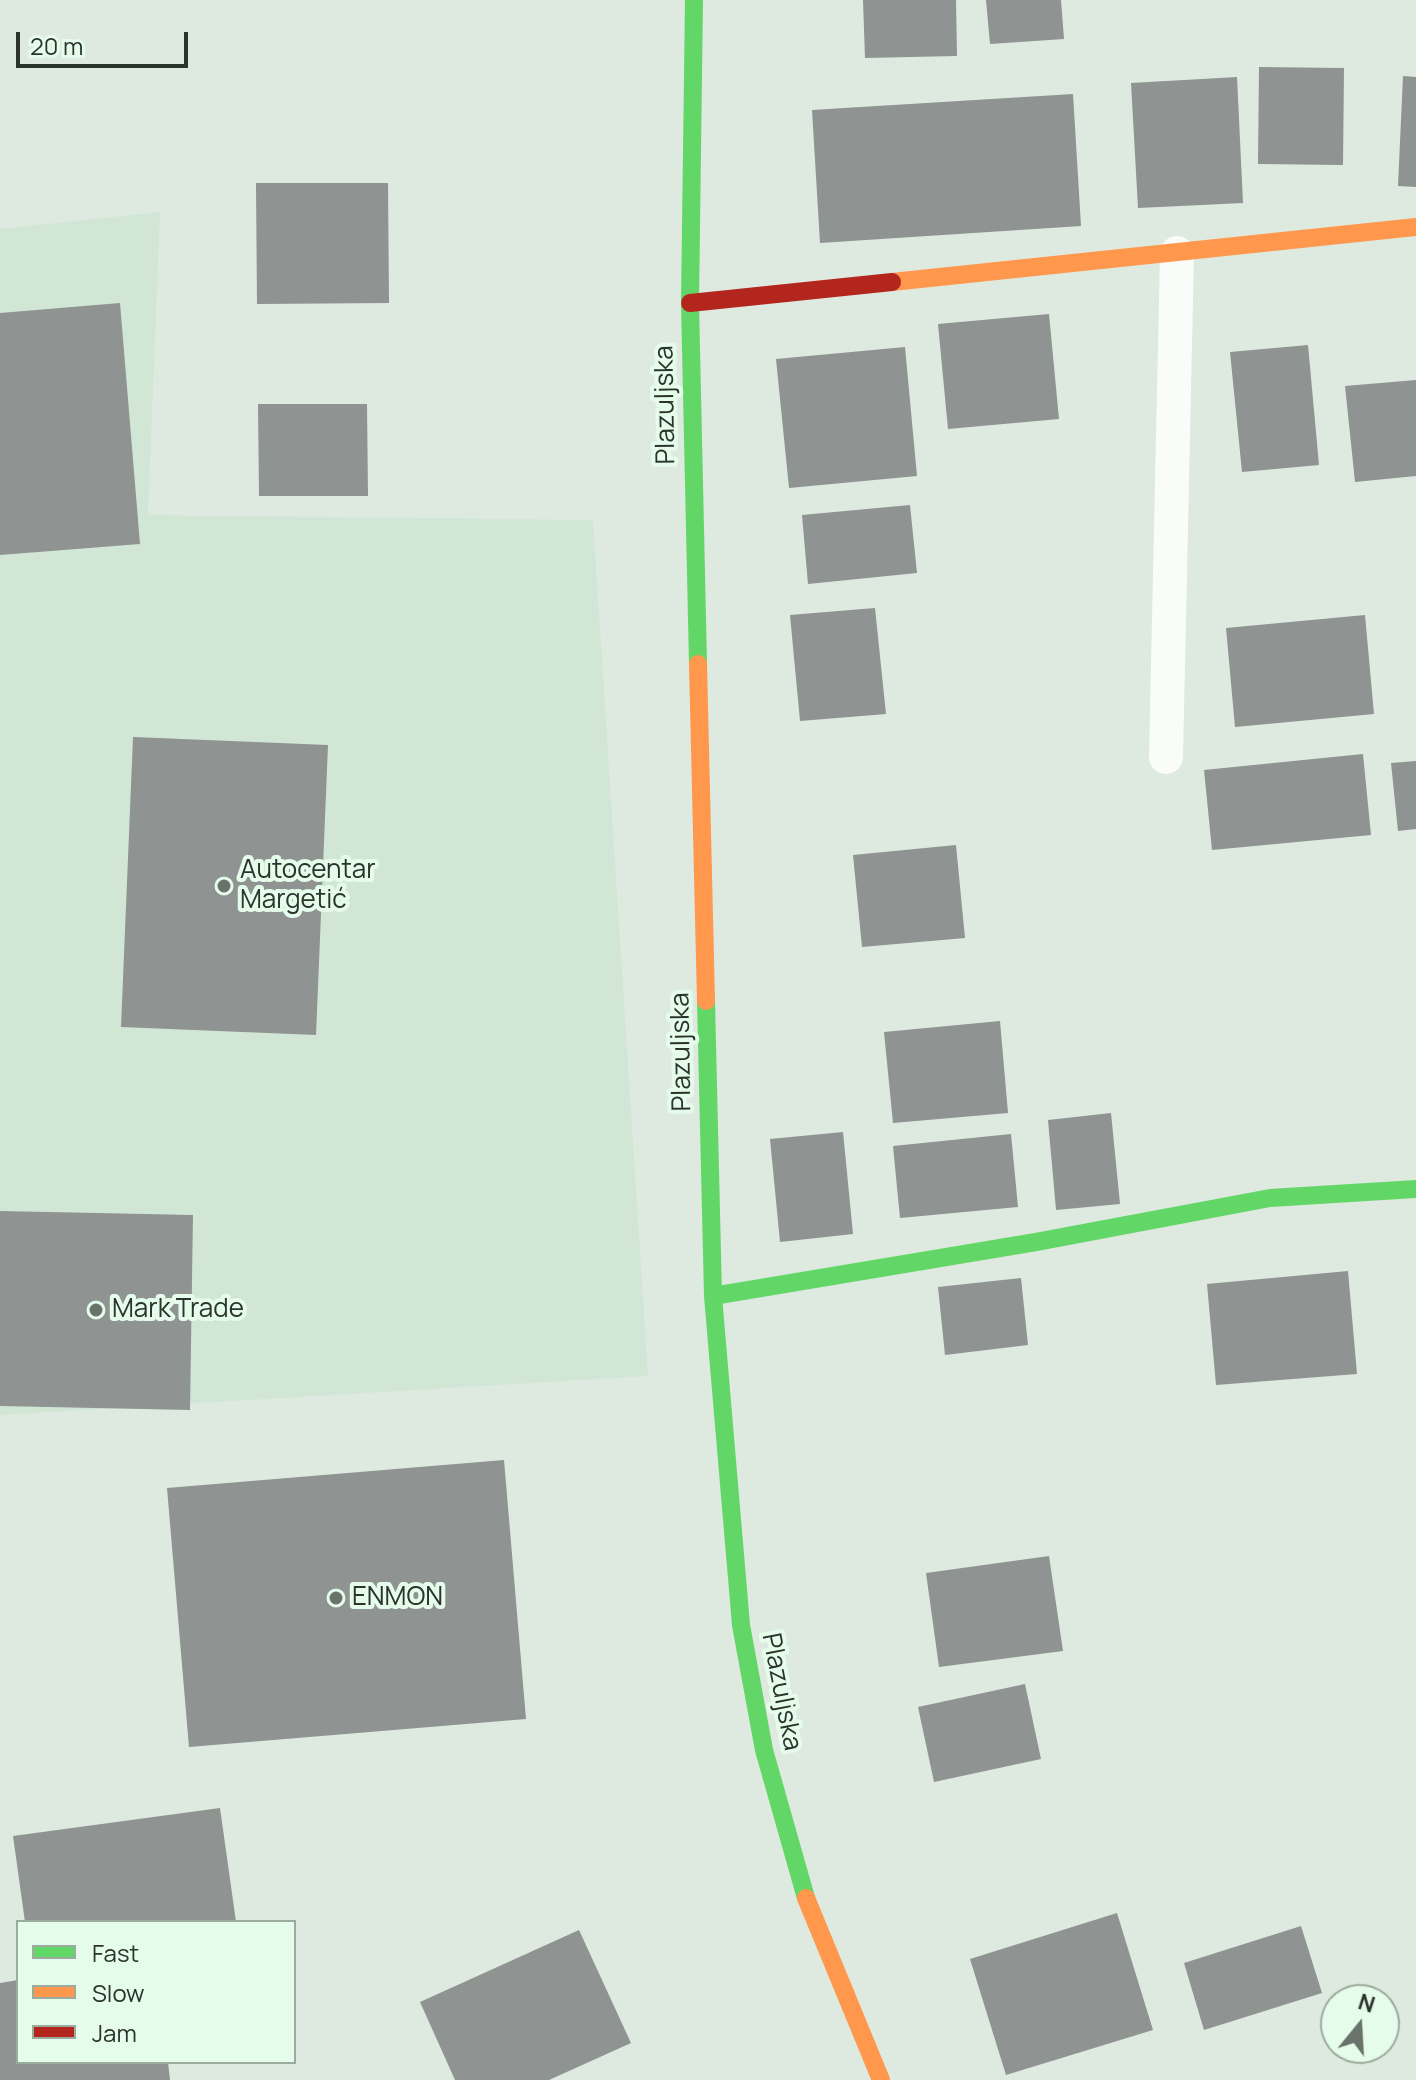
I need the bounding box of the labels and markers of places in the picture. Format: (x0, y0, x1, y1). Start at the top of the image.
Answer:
place label: Autocentar Margetić (240, 855, 376, 916)
marker: Autocentar Margetić (215, 877, 233, 895)
place label: Mark Trade (112, 1294, 244, 1326)
marker: Mark Trade (87, 1301, 105, 1319)
place label: ENMON (352, 1582, 443, 1614)
marker: ENMON (327, 1589, 345, 1607)

